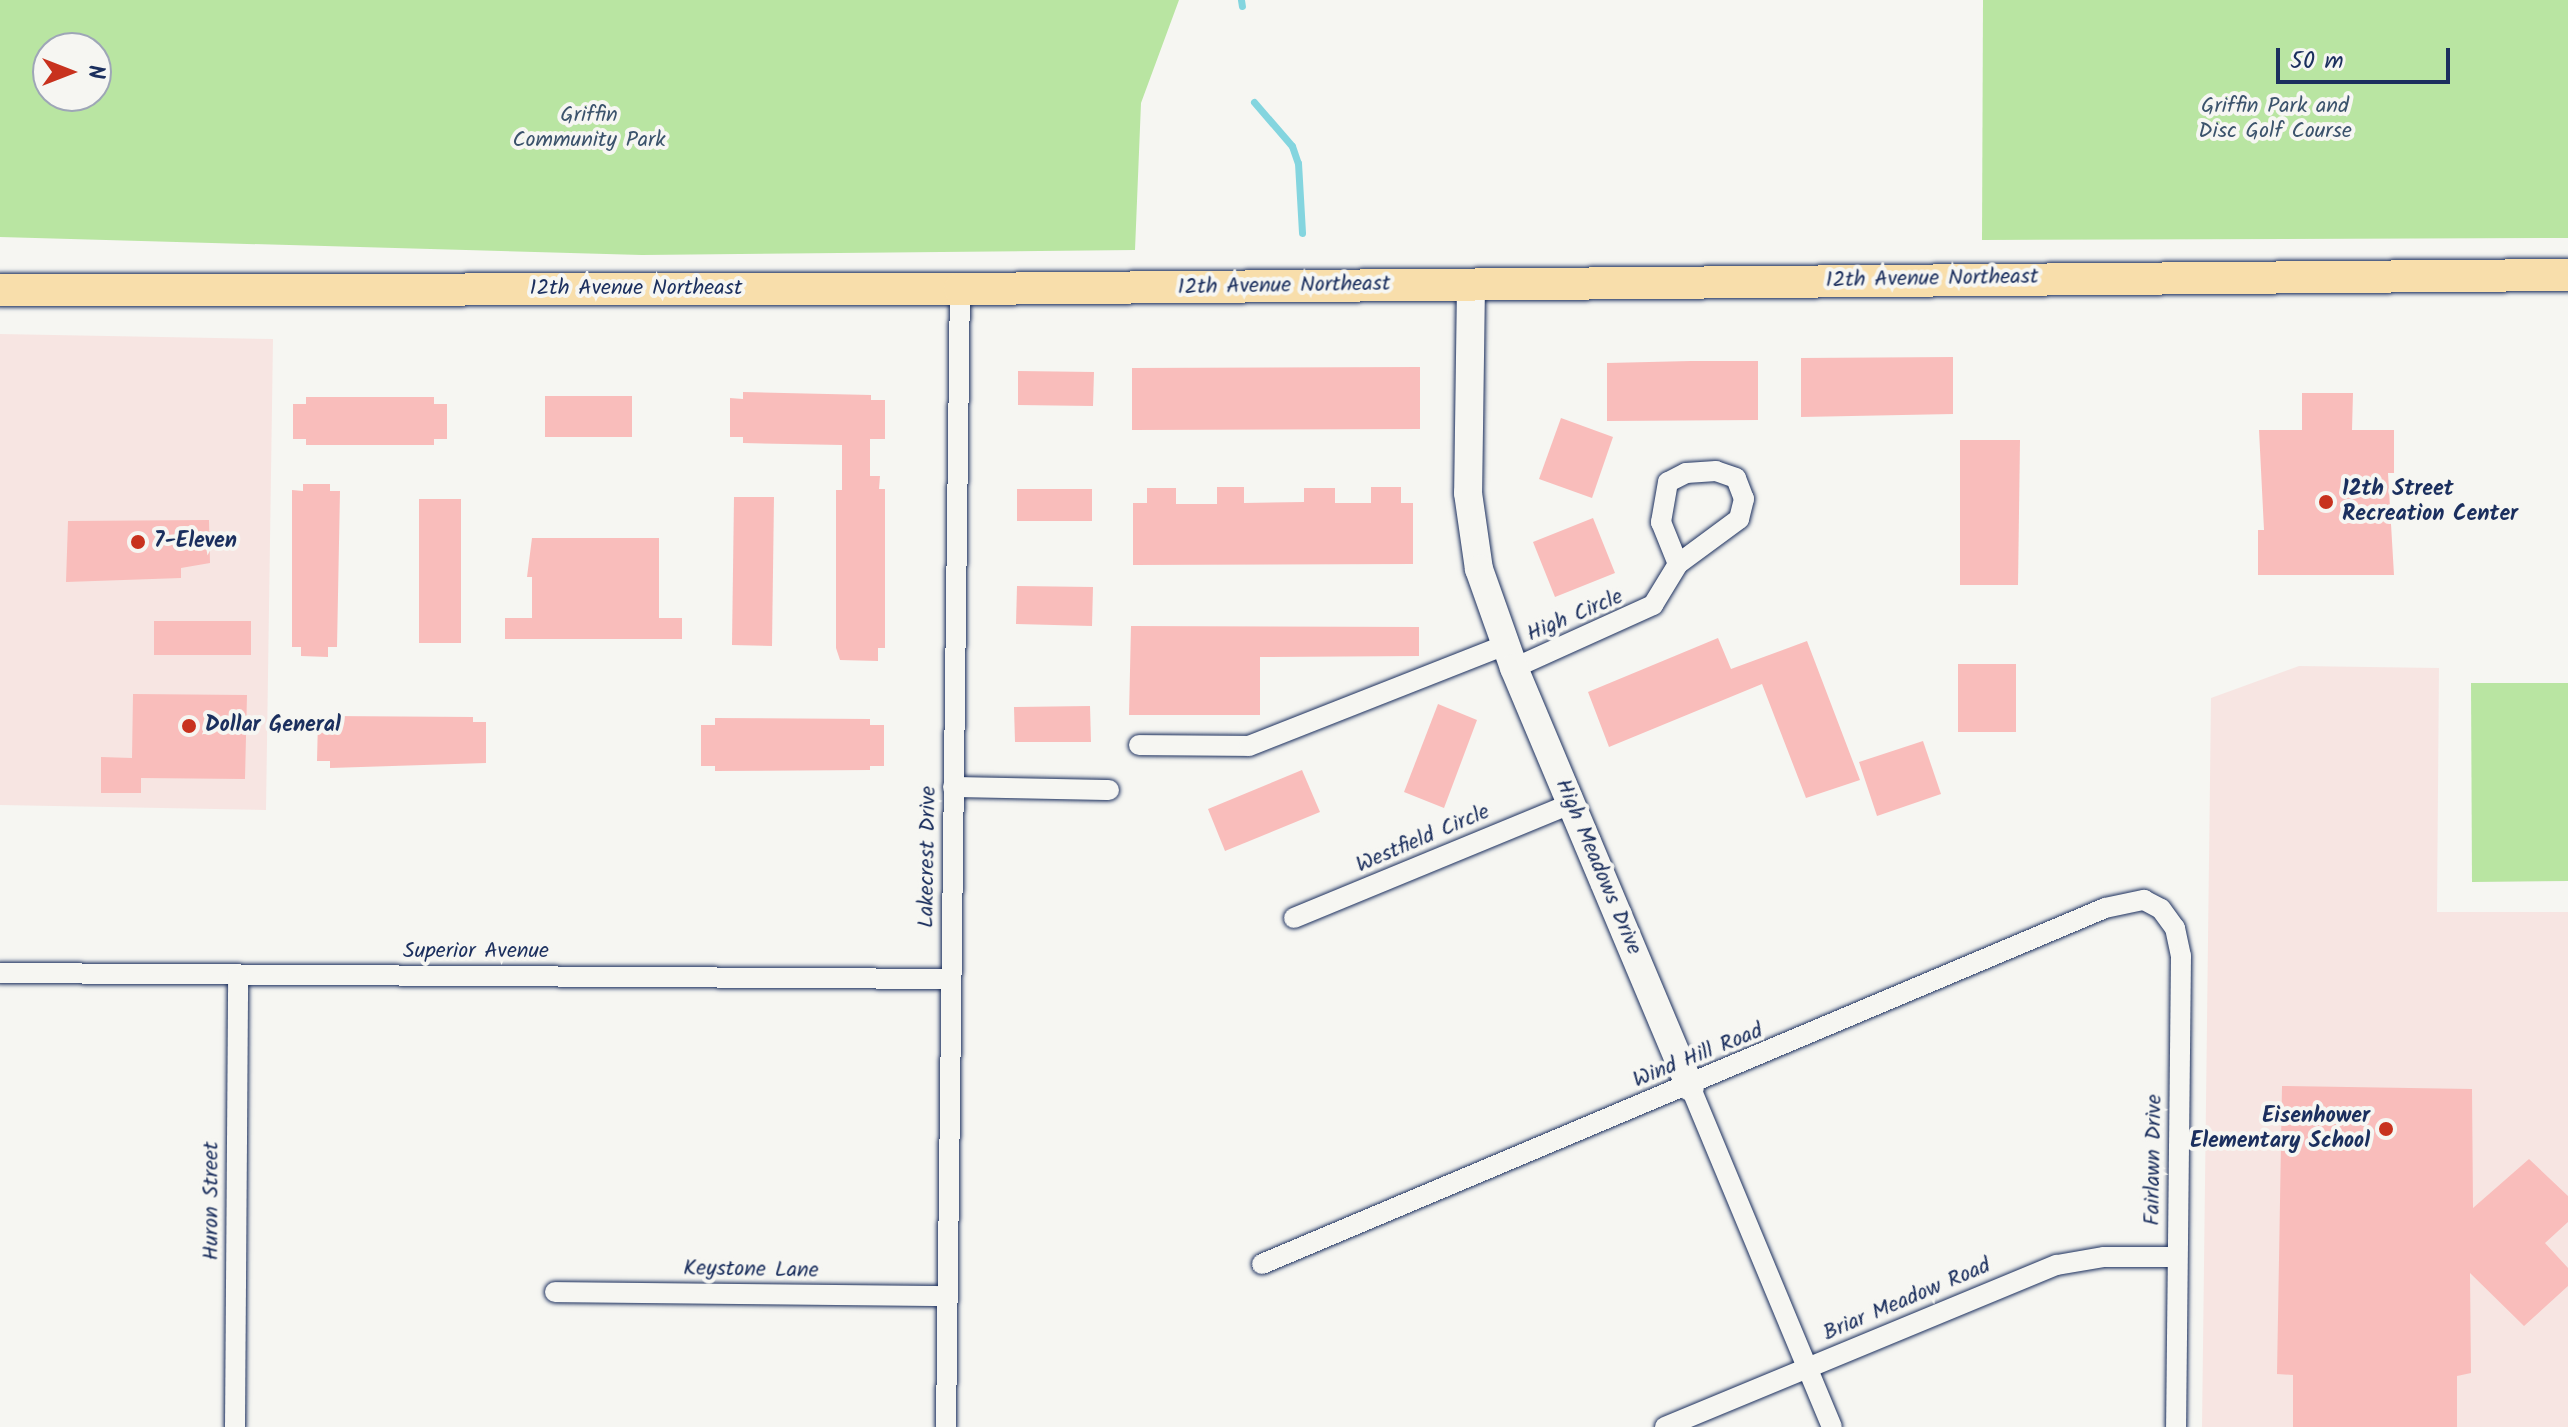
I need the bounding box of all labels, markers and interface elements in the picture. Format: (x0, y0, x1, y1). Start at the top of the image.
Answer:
north arrow (32, 32, 112, 112)
scale bar (2280, 32, 2454, 82)
text: 50 m (2290, 42, 2344, 81)
text: N (77, 65, 112, 79)
park label: Griffin Park and Disc Golf Course (2198, 93, 2352, 144)
park label: Griffin Community Park (512, 102, 666, 154)
street label: 12th Avenue Northeast (1825, 264, 2039, 294)
street label: 12th Avenue Northeast (1177, 271, 1391, 301)
street label: 12th Avenue Northeast (530, 276, 742, 302)
place label: 12th Street Recreation Center (2342, 476, 2518, 528)
marker: 12th Street Recreation Center (2317, 493, 2335, 511)
place label: 7-Eleven (154, 529, 237, 555)
marker: 7-Eleven (129, 533, 147, 551)
street label: High Circle (1523, 584, 1627, 648)
place label: Dollar General (205, 713, 341, 739)
marker: Dollar General (180, 717, 198, 735)
street label: High Meadows Drive (1549, 775, 1647, 959)
street label: Lakecrest Drive (914, 786, 942, 928)
street label: Westfield Circle (1352, 799, 1494, 879)
street label: Superior Avenue (403, 939, 549, 965)
street label: Wind Hill Road (1629, 1018, 1767, 1094)
street label: Fairlawn Drive (2140, 1094, 2168, 1226)
place label: Eisenhower Elementary School (2190, 1103, 2370, 1154)
marker: Eisenhower Elementary School (2377, 1120, 2395, 1138)
street label: Huron Street (199, 1142, 225, 1260)
street label: Briar Meadow Road (1819, 1253, 1995, 1347)
street label: Keystone Lane (683, 1256, 819, 1284)

